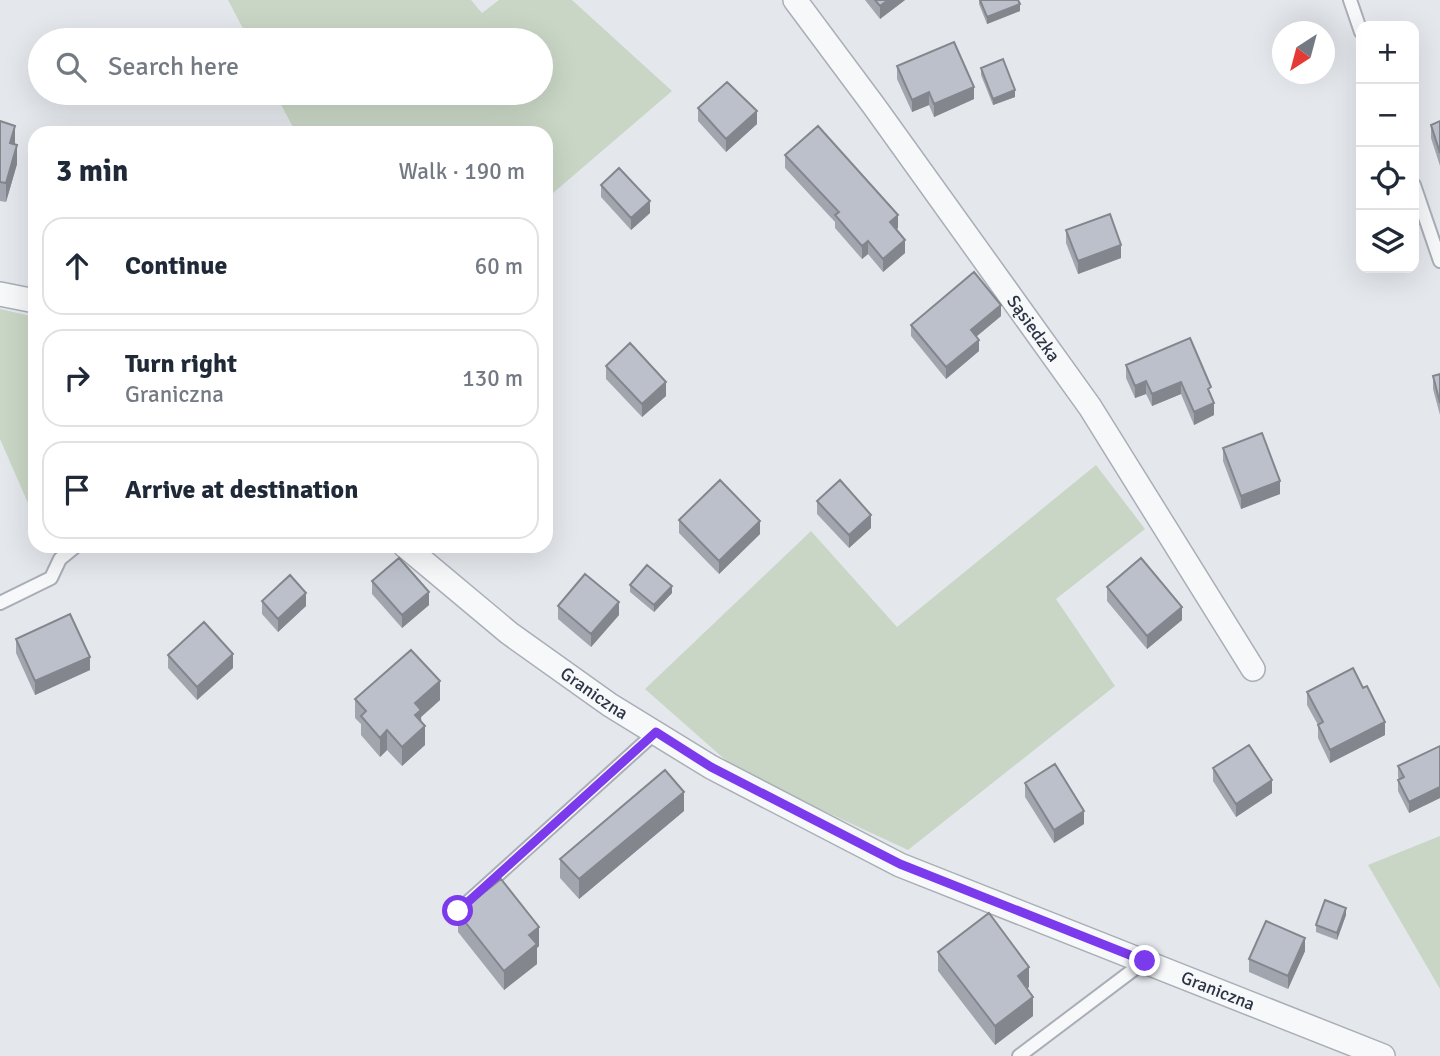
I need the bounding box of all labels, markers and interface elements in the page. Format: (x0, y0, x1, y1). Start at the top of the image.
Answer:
north arrow (1272, 21, 1335, 84)
map controls (1356, 21, 1419, 273)
button: + (1356, 21, 1419, 84)
search box (28, 28, 553, 105)
icon: search (52, 48, 90, 86)
text: Search here (108, 51, 239, 83)
button: − (1356, 84, 1419, 147)
button: locate (1356, 147, 1419, 210)
text: 3 min (56, 153, 128, 190)
text: Walk · 190 m (399, 157, 525, 186)
button: layers (1356, 210, 1419, 273)
icon: ahead (58, 247, 96, 285)
text: Continue (125, 250, 227, 282)
text: 60 m (475, 252, 523, 281)
street label: Sąsiedzka (1002, 291, 1065, 366)
text: Turn right (125, 348, 237, 380)
icon: right (58, 359, 96, 397)
text: 130 m (462, 364, 523, 393)
text: Graniczna (125, 380, 224, 409)
icon: arrive (58, 471, 96, 509)
text: Arrive at destination (125, 474, 358, 506)
street label: Graniczna (556, 662, 632, 724)
route start (442, 895, 473, 926)
route end (1129, 945, 1160, 976)
street label: Graniczna (1178, 966, 1258, 1015)

